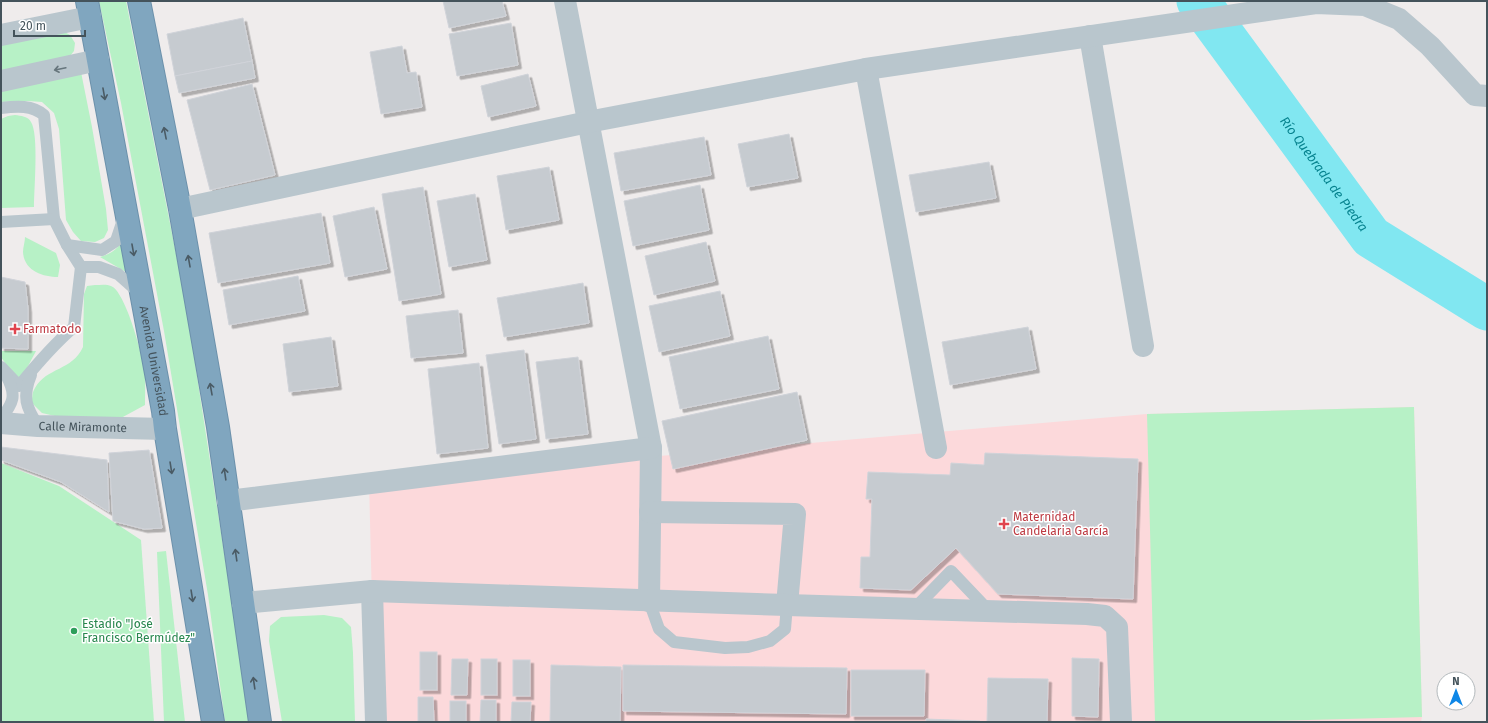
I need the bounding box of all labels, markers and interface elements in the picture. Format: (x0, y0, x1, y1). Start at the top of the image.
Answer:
scale bar (14, 12, 85, 38)
text: 20 m (20, 19, 46, 33)
one-way arrow (54, 65, 67, 73)
one-way arrow (101, 87, 109, 100)
water label: Río Quebrada de Piedra (1278, 113, 1372, 234)
one-way arrow (160, 127, 168, 140)
one-way arrow (129, 243, 137, 256)
one-way arrow (185, 255, 193, 268)
street label: Avenida Universidad (137, 305, 170, 417)
place label: Farmatodo (23, 322, 82, 336)
marker: Farmatodo (10, 324, 20, 334)
one-way arrow (207, 383, 215, 396)
street label: Calle Miramonte (39, 419, 127, 435)
one-way arrow (167, 461, 175, 474)
one-way arrow (221, 468, 229, 481)
place label: Maternidad Candelaria García (1013, 510, 1109, 538)
marker: Maternidad Candelaria García (998, 518, 1010, 530)
one-way arrow (232, 549, 240, 562)
one-way arrow (188, 589, 196, 602)
place label: Estadio "José Francisco Bermúdez" (82, 617, 195, 645)
marker: Estadio "José Francisco Bermúdez" (69, 626, 79, 636)
north arrow (1436, 671, 1476, 711)
text: N (1452, 675, 1460, 688)
one-way arrow (250, 677, 258, 690)

